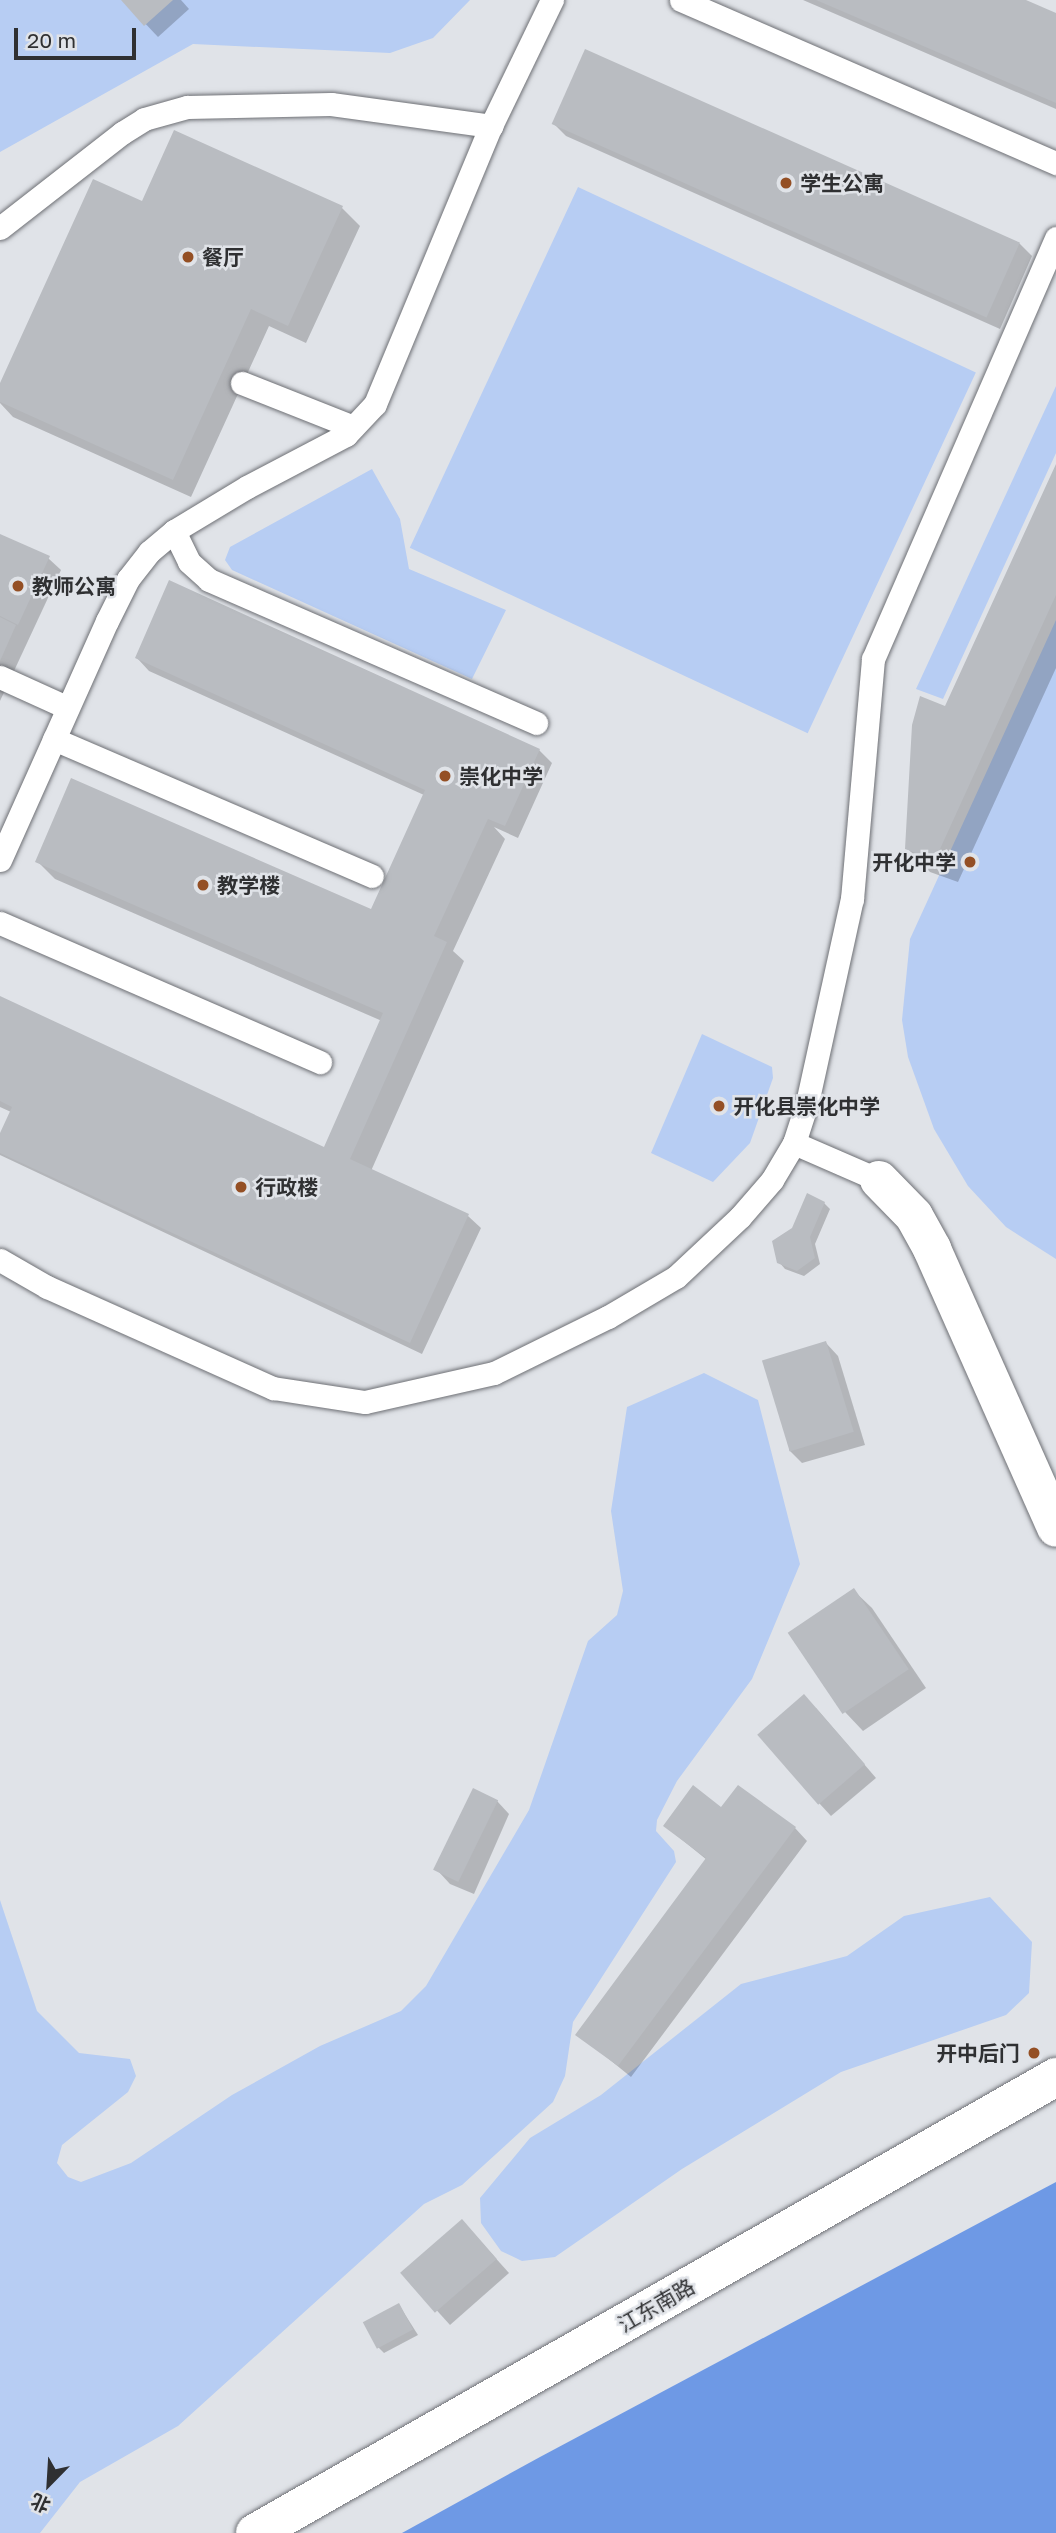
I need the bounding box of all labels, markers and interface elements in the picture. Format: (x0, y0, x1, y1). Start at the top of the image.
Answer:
scale bar (18, 14, 140, 58)
text: 20 m (27, 27, 76, 53)
place label: 学生公寓 (800, 170, 884, 196)
marker: 学生公寓 (778, 175, 794, 191)
place label: 餐厅 (202, 244, 244, 270)
marker: 餐厅 (180, 249, 196, 265)
place label: 教师公寓 (32, 573, 116, 599)
marker: 教师公寓 (10, 578, 26, 594)
place label: 崇化中学 (459, 763, 543, 789)
marker: 崇化中学 (437, 768, 453, 784)
place label: 开化中学 (872, 849, 956, 875)
marker: 开化中学 (962, 854, 978, 870)
place label: 教学楼 (217, 872, 280, 898)
marker: 教学楼 (195, 877, 211, 893)
place label: 开化县崇化中学 (733, 1093, 880, 1119)
marker: 开化县崇化中学 (711, 1098, 727, 1114)
place label: 行政楼 (255, 1174, 318, 1200)
marker: 行政楼 (233, 1179, 249, 1195)
place label: 开中后门 (936, 2040, 1020, 2066)
marker: 开中后门 (1026, 2045, 1042, 2061)
street label: 江东南路 (613, 2273, 699, 2337)
north arrow (14, 2449, 84, 2519)
text: 北 (27, 2489, 54, 2518)

